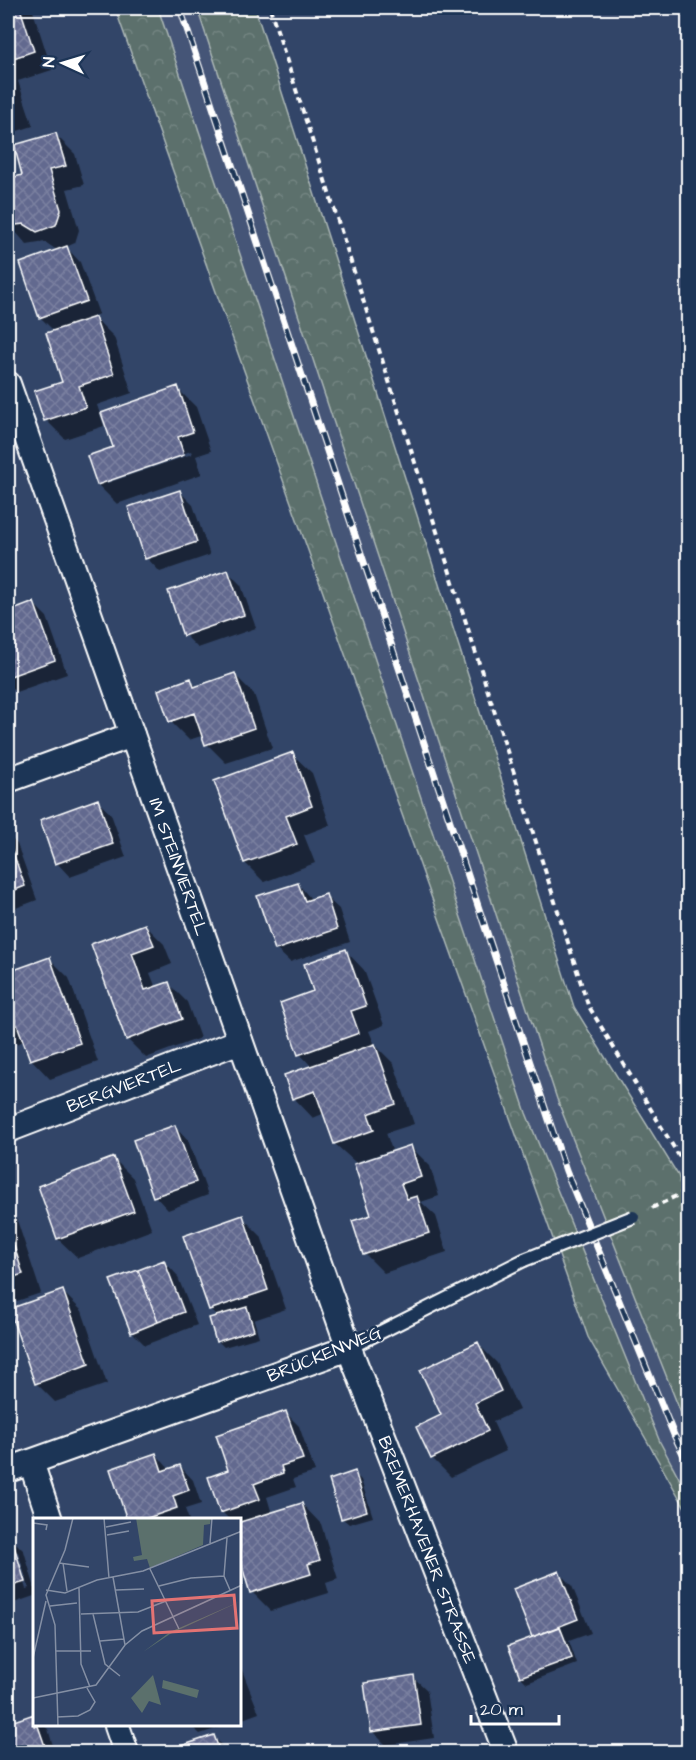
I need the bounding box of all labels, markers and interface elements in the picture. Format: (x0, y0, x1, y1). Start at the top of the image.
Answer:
north arrow (33, 33, 93, 93)
text: N (38, 56, 60, 68)
street label: IM STEINVIERTEL (142, 795, 214, 940)
street label: BERGVIERTEL (63, 1053, 185, 1119)
street label: BRÜCKENWEG (263, 1320, 386, 1389)
street label: BREMERHAVENER STRASSE (371, 1433, 483, 1668)
inset map (33, 1518, 242, 1727)
scale bar (471, 1688, 560, 1726)
text: 20 m (480, 1697, 523, 1722)

